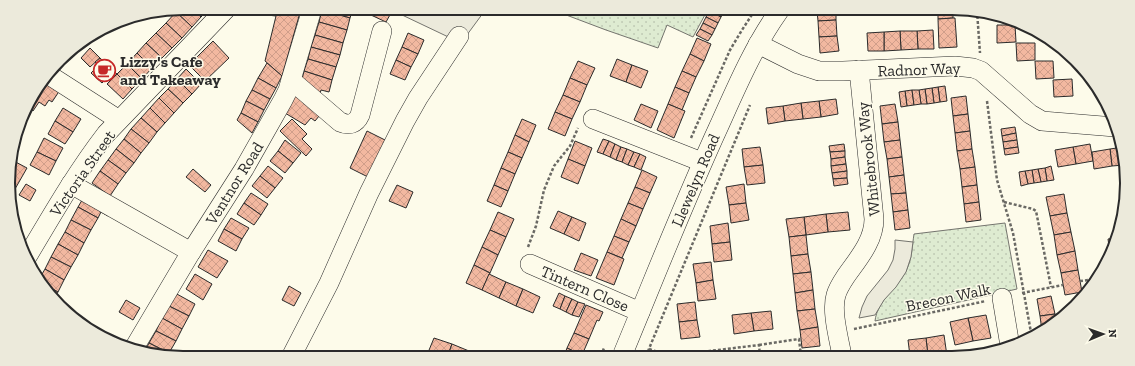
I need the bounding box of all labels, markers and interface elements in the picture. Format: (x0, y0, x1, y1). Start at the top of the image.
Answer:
place label: Lizzy's Cafe and Takeaway (120, 52, 221, 89)
cafe icon: Lizzy's Cafe and Takeaway (91, 57, 117, 83)
street label: Radnor Way (877, 59, 962, 80)
street label: Whitebrook Way (853, 100, 884, 217)
street label: Victoria Street (45, 127, 119, 221)
street label: Llewelyn Road (667, 131, 724, 230)
street label: Ventnor Road (201, 138, 267, 229)
street label: Tintern Close (538, 261, 632, 316)
street label: Brecon Walk (904, 279, 993, 316)
north arrow (1083, 314, 1123, 354)
text: N (1106, 329, 1119, 339)

